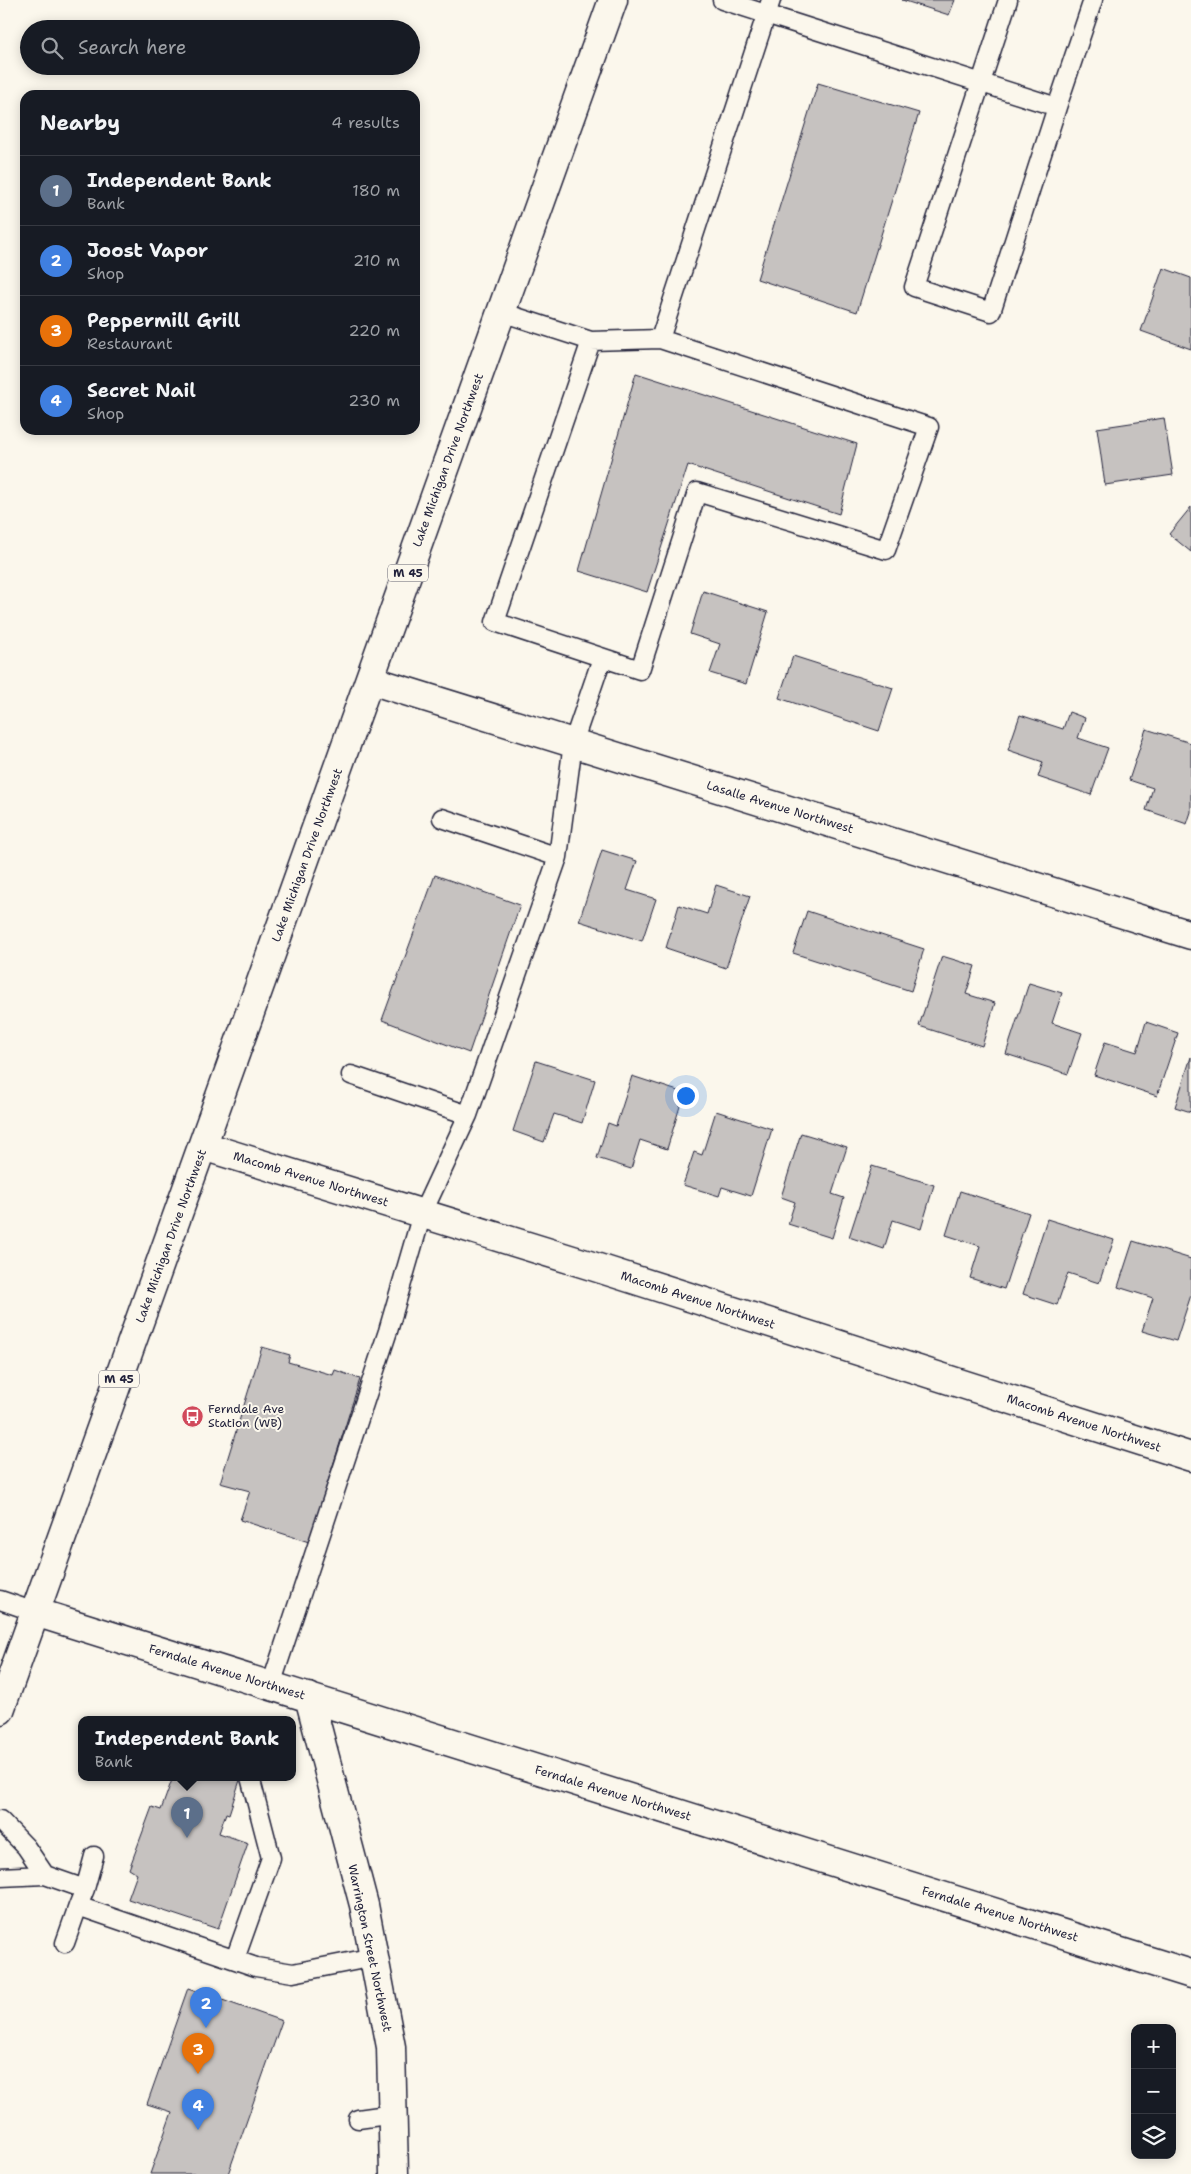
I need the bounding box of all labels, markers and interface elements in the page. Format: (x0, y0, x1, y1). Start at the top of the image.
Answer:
search box (20, 20, 420, 75)
icon: search (38, 34, 66, 62)
text: Search here (78, 35, 187, 60)
text: Nearby (40, 109, 120, 137)
text: 4 results (331, 112, 400, 133)
text: Independent Bank (87, 168, 272, 193)
text: 1 (52, 180, 60, 201)
text: 180 m (352, 180, 400, 201)
text: Bank (87, 193, 125, 214)
text: Joost Vapor (87, 238, 208, 263)
text: 2 (50, 250, 62, 271)
text: 210 m (353, 250, 400, 271)
text: Shop (87, 263, 124, 284)
text: Peppermill Grill (87, 308, 240, 333)
text: 3 (50, 320, 62, 341)
text: 220 m (348, 320, 400, 341)
text: Restaurant (87, 333, 173, 354)
street label: Lake Michigan Drive Northwest (409, 371, 487, 549)
text: Secret Nail (87, 378, 196, 403)
text: 4 (50, 390, 62, 411)
text: 230 m (348, 390, 400, 411)
text: Shop (87, 403, 124, 424)
road number: M 45 (388, 564, 428, 582)
street label: Lake Michigan Drive Northwest (268, 766, 346, 944)
street label: Lasalle Avenue Northwest (704, 777, 856, 837)
your location (673, 1083, 699, 1109)
street label: Lake Michigan Drive Northwest (132, 1147, 210, 1325)
street label: Macomb Avenue Northwest (231, 1148, 391, 1210)
street label: Macomb Avenue Northwest (619, 1267, 777, 1333)
road number: M 45 (99, 1370, 139, 1388)
street label: Macomb Avenue Northwest (1005, 1390, 1163, 1456)
place label: Ferndale Ave Station (WB) (208, 1401, 285, 1431)
bus stop icon: Ferndale Ave Station (WB) (180, 1404, 204, 1428)
street label: Ferndale Avenue Northwest (147, 1641, 307, 1703)
popup (78, 1716, 296, 1781)
text: Independent Bank (95, 1726, 279, 1751)
text: Bank (95, 1751, 133, 1772)
street label: Ferndale Avenue Northwest (533, 1762, 693, 1824)
pin: 1 (171, 1797, 203, 1838)
street label: Warrington Street Northwest (344, 1863, 396, 2033)
street label: Ferndale Avenue Northwest (920, 1883, 1080, 1945)
pin: 2 (190, 1987, 222, 2028)
map controls (1131, 2024, 1176, 2159)
button: + (1131, 2024, 1176, 2069)
pin: 3 (182, 2033, 214, 2074)
button: − (1131, 2069, 1176, 2114)
pin: 4 (182, 2089, 214, 2130)
button: layers (1131, 2114, 1176, 2159)

